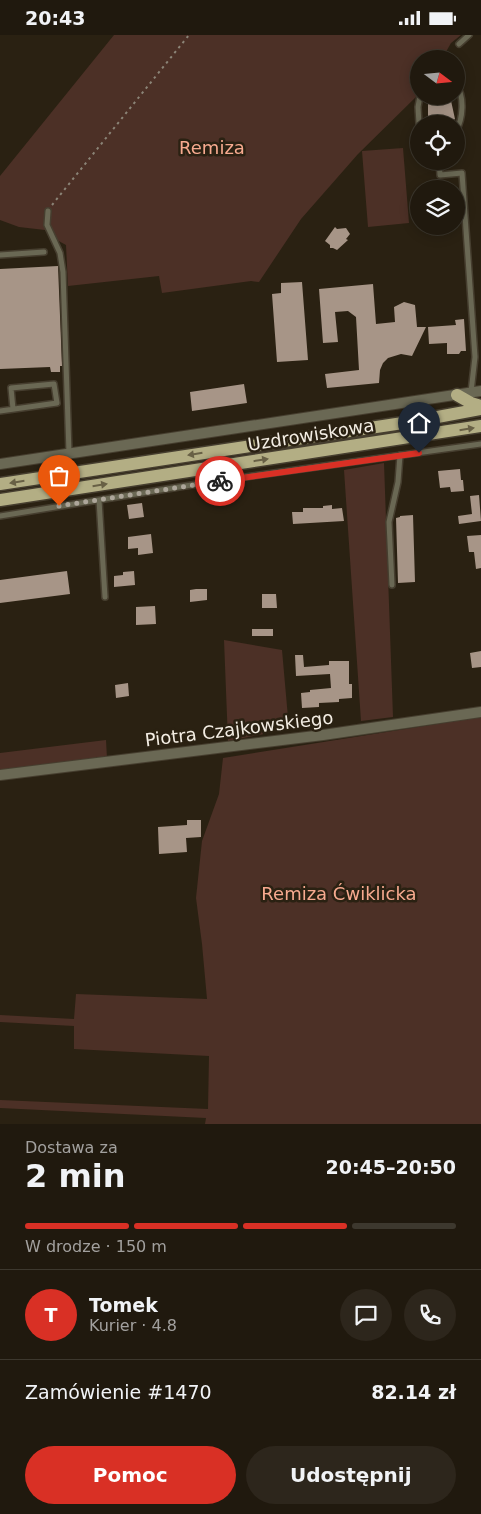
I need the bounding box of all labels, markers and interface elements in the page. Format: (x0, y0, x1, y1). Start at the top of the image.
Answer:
text: 20:43 (25, 7, 85, 29)
north arrow (410, 50, 465, 105)
map controls (410, 50, 465, 235)
button: locate (410, 115, 465, 170)
park label: Remiza (179, 137, 245, 158)
button: layers (410, 180, 465, 235)
pin (398, 402, 440, 453)
icon: home (405, 409, 433, 437)
street label: Uzdrowiskowa (246, 414, 376, 455)
one-way arrow (460, 424, 476, 432)
one-way arrow (187, 451, 203, 459)
pin (38, 455, 80, 506)
courier (195, 456, 245, 506)
one-way arrow (253, 456, 269, 464)
icon: bag (45, 462, 73, 490)
icon: bike (206, 467, 234, 495)
one-way arrow (9, 478, 25, 486)
one-way arrow (92, 480, 108, 488)
street label: Piotra Czajkowskiego (144, 707, 334, 750)
park label: Remiza Ćwiklicka (261, 883, 417, 904)
text: Dostawa za (25, 1138, 118, 1157)
text: 20:45–20:50 (326, 1156, 456, 1178)
text: 2 min (25, 1157, 126, 1195)
text: W drodze · 150 m (25, 1237, 167, 1256)
button: chat (340, 1289, 392, 1341)
button: phone (404, 1289, 456, 1341)
text: Tomek (89, 1294, 158, 1316)
text: T (45, 1304, 57, 1326)
text: Kurier · 4.8 (89, 1316, 177, 1335)
text: Zamówienie #1470 (25, 1381, 212, 1403)
text: 82.14 zł (371, 1381, 456, 1403)
button: Pomoc (25, 1446, 236, 1504)
button: Udostępnij (246, 1446, 456, 1504)

